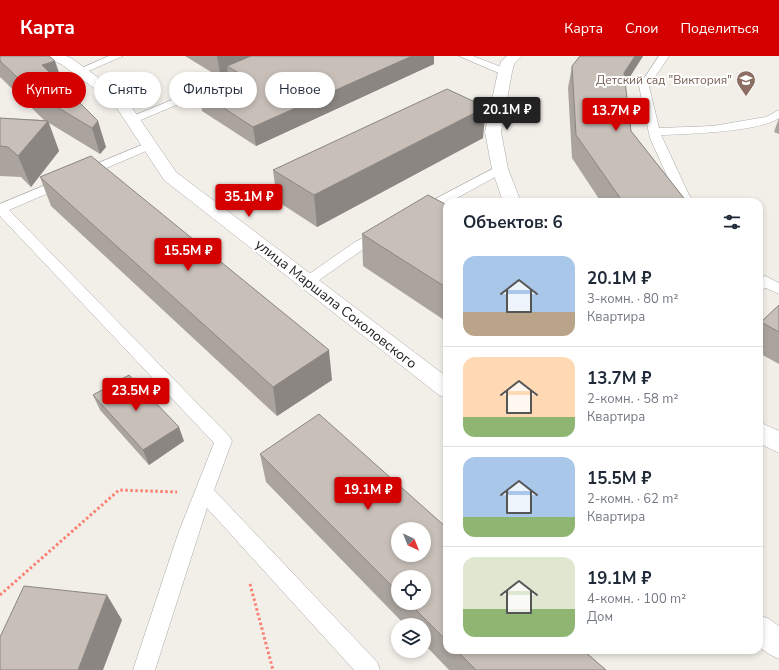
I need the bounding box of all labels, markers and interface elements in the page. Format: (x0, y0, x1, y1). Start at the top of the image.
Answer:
text: Карта (20, 15, 75, 41)
text: Карта (564, 19, 603, 38)
text: Слои (625, 19, 659, 38)
text: Поделиться (681, 19, 759, 38)
school or university icon: Детский сад "Виктория" (735, 69, 757, 97)
chip: Купить (12, 72, 86, 108)
chip: Снять (94, 72, 161, 108)
chip: Фильтры (169, 72, 257, 108)
chip: Новое (265, 72, 335, 108)
place label: Детский сад "Виктория" (596, 72, 732, 88)
pin: 20.1M ₽ (470, 97, 544, 131)
pin: 13.7M ₽ (579, 98, 653, 132)
text: 20.1M ₽ (482, 101, 532, 119)
text: 13.7M ₽ (591, 102, 641, 120)
pin: 35.1M ₽ (212, 184, 286, 218)
text: 35.1M ₽ (224, 188, 274, 206)
text: Объектов: 6 (463, 211, 563, 234)
icon: filters (721, 211, 743, 233)
street label: улица Маршала Соколовского (251, 235, 421, 373)
pin: 15.5M ₽ (151, 238, 225, 272)
text: 15.5M ₽ (163, 242, 213, 260)
text: 20.1M ₽ (587, 267, 651, 290)
icon: home (495, 272, 543, 320)
text: 3-комн. · 80 m² (587, 290, 678, 308)
text: Квартира (587, 308, 645, 326)
text: 13.7M ₽ (587, 367, 651, 390)
icon: home (495, 373, 543, 421)
pin: 23.5M ₽ (99, 378, 173, 412)
text: 23.5M ₽ (111, 382, 161, 400)
text: 2-комн. · 58 m² (587, 390, 678, 408)
text: Квартира (587, 408, 645, 426)
text: 15.5M ₽ (587, 467, 651, 490)
icon: home (495, 473, 543, 521)
pin: 19.1M ₽ (331, 477, 405, 511)
text: 19.1M ₽ (343, 481, 393, 499)
text: 2-комн. · 62 m² (587, 490, 678, 508)
text: Квартира (587, 508, 645, 526)
north arrow (391, 522, 431, 562)
map controls (391, 522, 431, 658)
text: 19.1M ₽ (587, 567, 651, 590)
button: locate (391, 570, 431, 610)
icon: home (495, 573, 543, 621)
text: 4-комн. · 100 m² (587, 590, 686, 608)
text: Дом (587, 608, 613, 626)
button: layers (391, 618, 431, 658)

